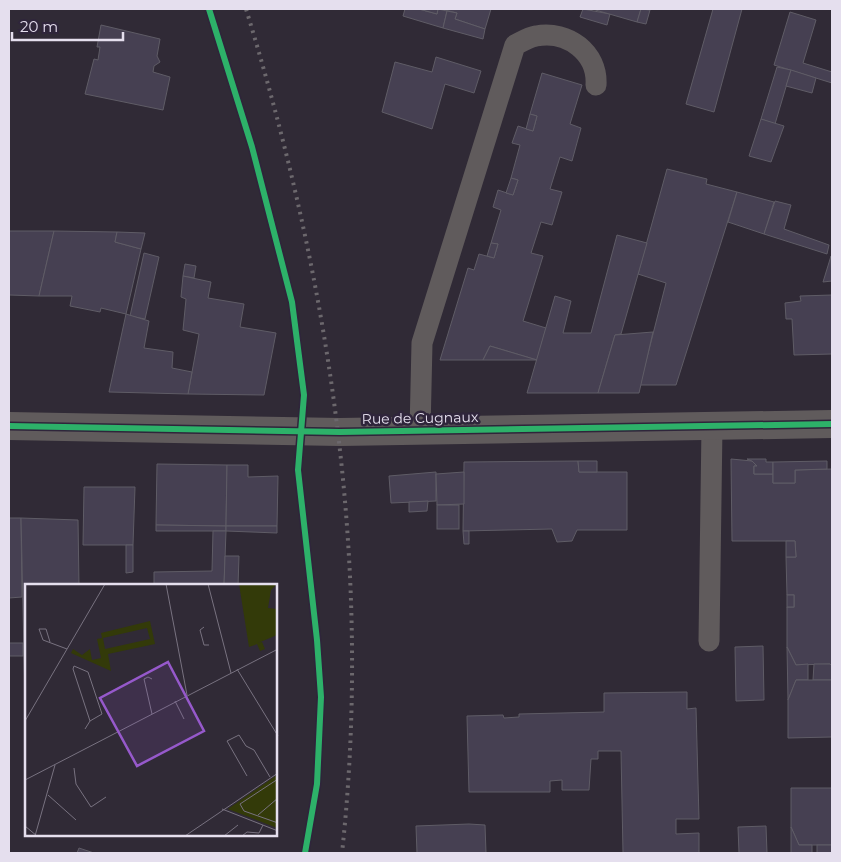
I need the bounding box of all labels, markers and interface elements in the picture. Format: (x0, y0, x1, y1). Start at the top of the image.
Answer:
scale bar (12, 10, 124, 42)
text: 20 m (20, 17, 58, 36)
street label: Rue de Cugnaux (362, 408, 479, 428)
inset map (25, 584, 278, 837)

